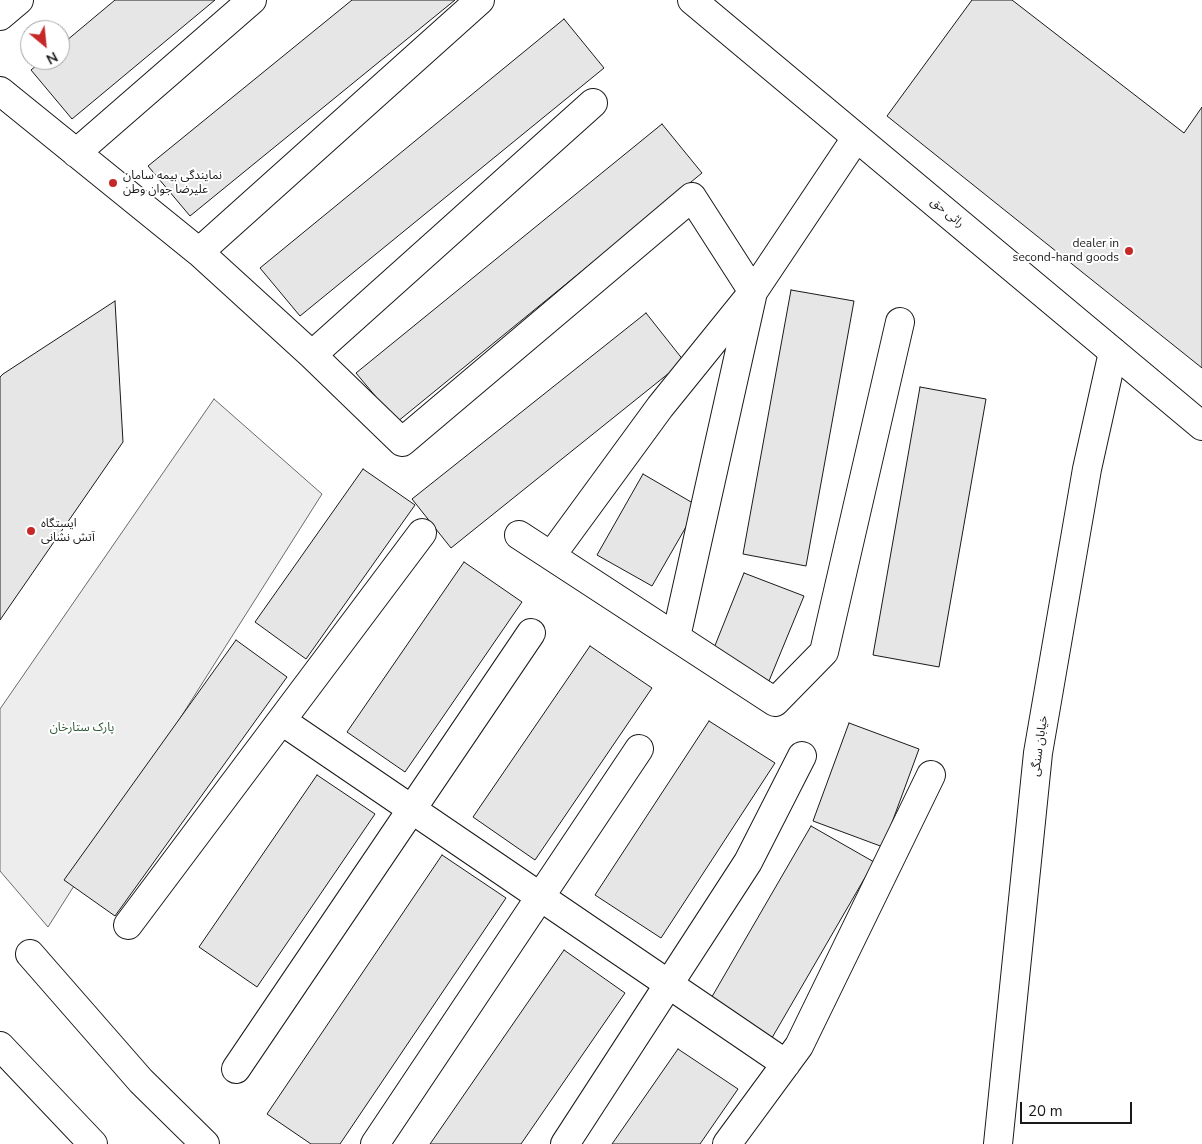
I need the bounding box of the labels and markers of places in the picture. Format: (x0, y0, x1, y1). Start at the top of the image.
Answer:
place label: نمایندگی بیمه سامان علیرضا جوان وطن (123, 169, 222, 197)
marker: نمایندگی بیمه سامان علیرضا جوان وطن (107, 177, 119, 189)
place label: dealer in second-hand goods (1013, 237, 1119, 265)
marker: dealer in second-hand goods (1123, 245, 1135, 257)
place label: ایستگاه آتش نشانی (41, 517, 95, 545)
marker: ایستگاه آتش نشانی (25, 525, 37, 537)

